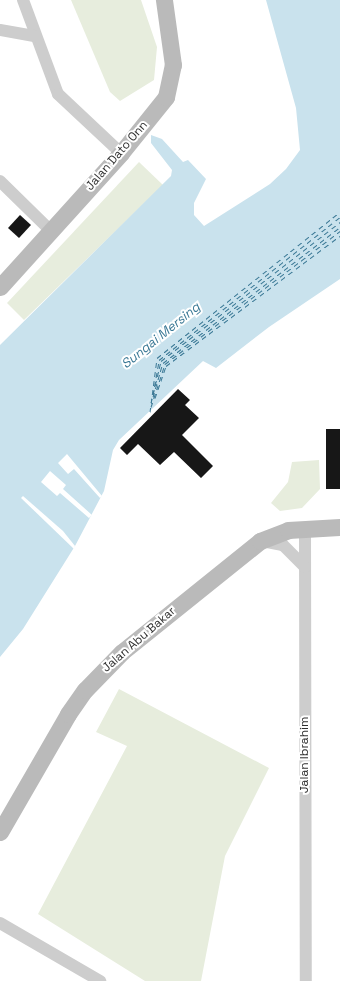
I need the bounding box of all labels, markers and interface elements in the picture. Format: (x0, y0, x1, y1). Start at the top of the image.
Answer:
street label: Jalan Dato Onn (83, 118, 151, 194)
water label: Sungai Mersing (119, 300, 203, 372)
street label: Jalan Abu Bakar (99, 604, 179, 676)
street label: Jalan Ibrahim (298, 717, 312, 793)

